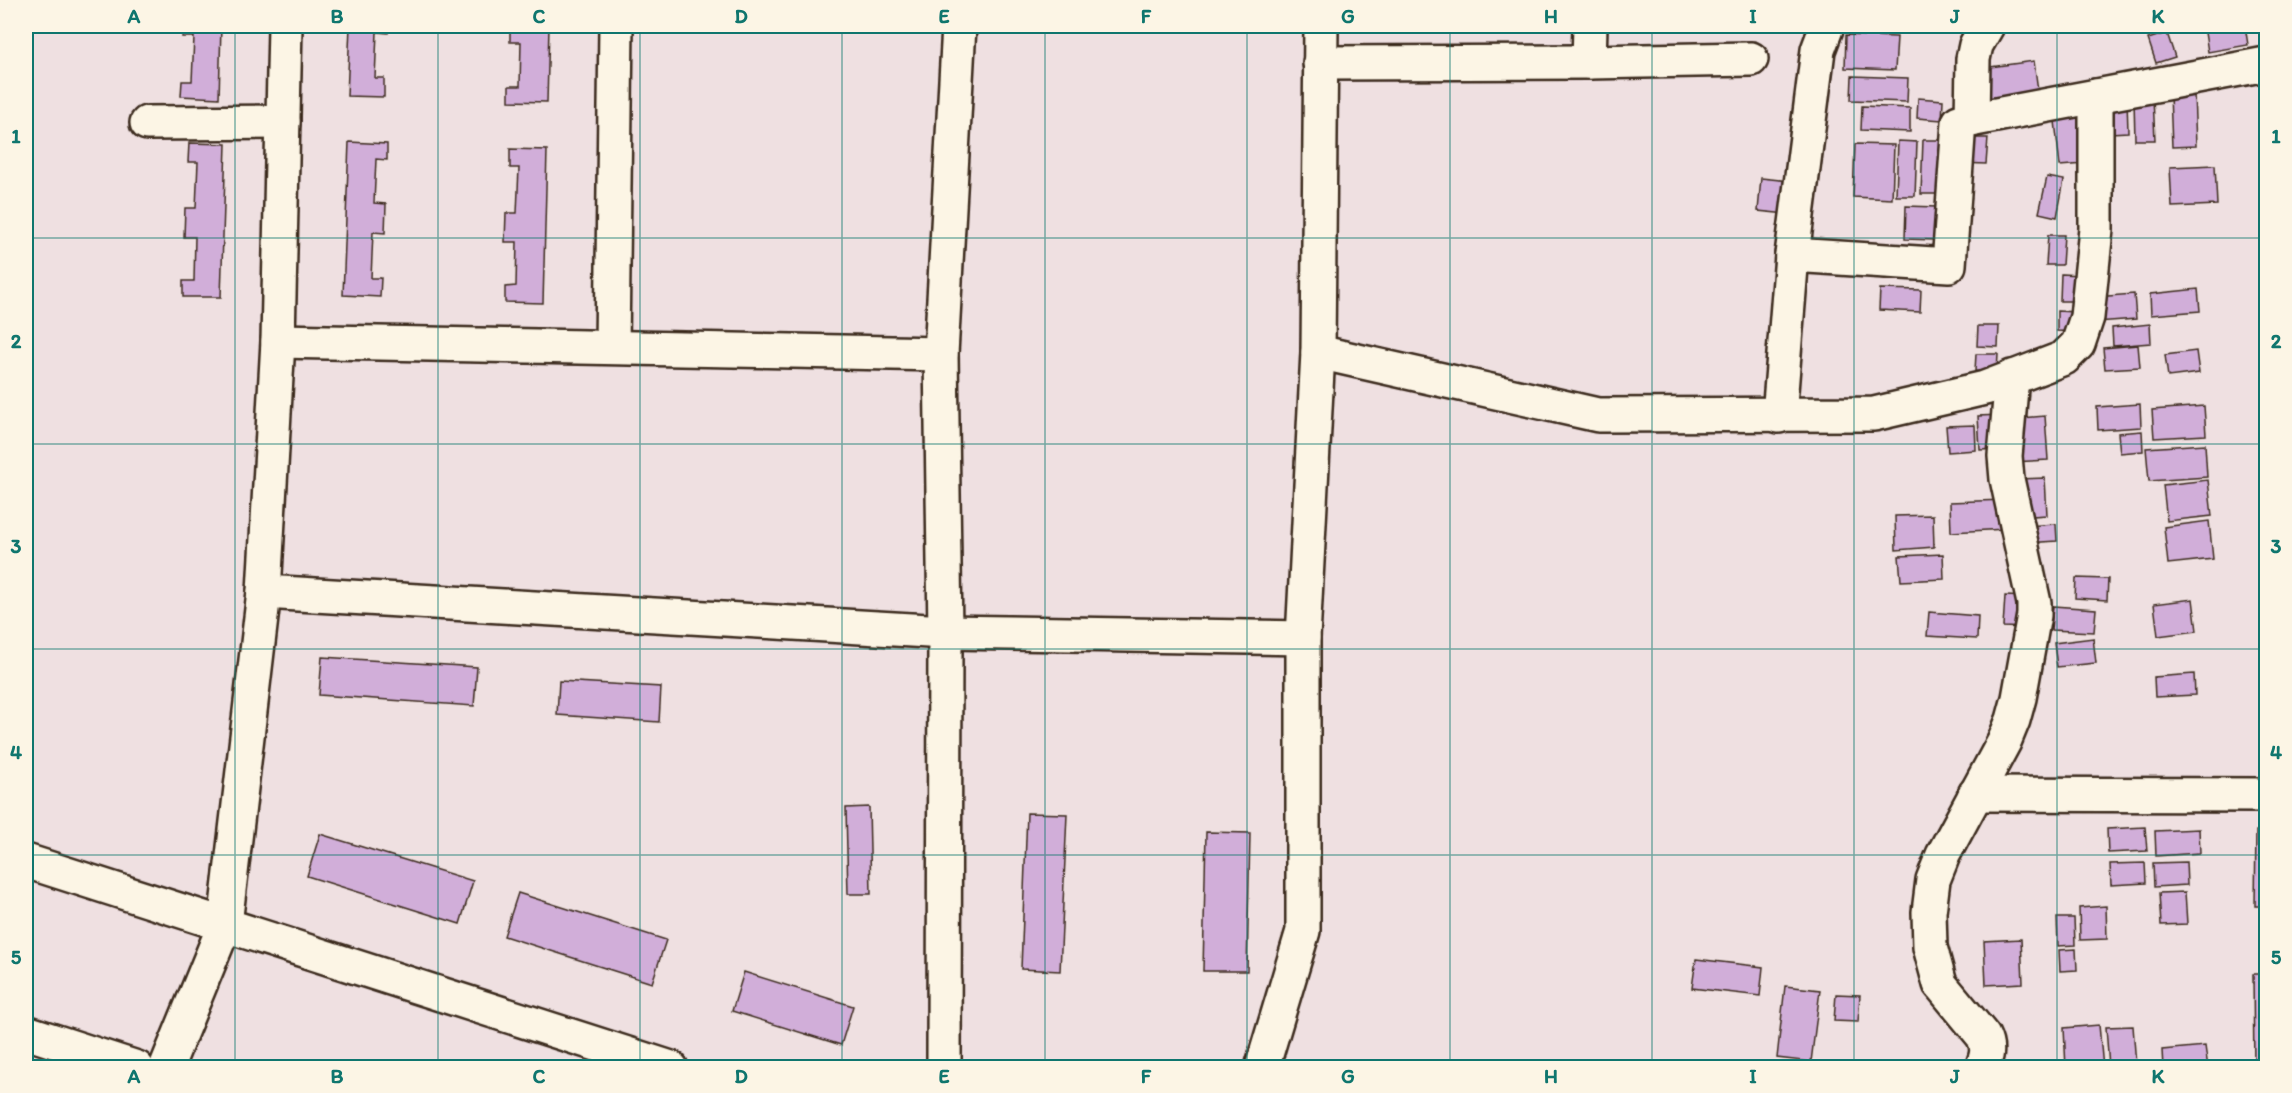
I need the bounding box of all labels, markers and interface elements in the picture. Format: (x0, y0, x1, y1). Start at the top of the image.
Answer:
text: A (127, 4, 141, 28)
text: B (331, 4, 344, 28)
text: C (533, 4, 546, 28)
text: D (734, 4, 748, 28)
text: E (938, 4, 950, 28)
text: F (1141, 4, 1152, 28)
text: G (1341, 4, 1355, 28)
text: H (1544, 4, 1558, 28)
text: I (1749, 4, 1757, 28)
text: J (1949, 4, 1960, 28)
text: K (2152, 4, 2166, 28)
text: 1 (11, 124, 21, 148)
text: 1 (2271, 124, 2281, 148)
text: 2 (11, 329, 22, 353)
text: 2 (2271, 329, 2282, 353)
text: 3 (11, 534, 22, 558)
text: 3 (2271, 534, 2282, 558)
text: 4 (10, 740, 22, 764)
text: 4 (2270, 740, 2282, 764)
text: 5 (11, 945, 22, 969)
text: 5 (2271, 945, 2282, 969)
text: A (127, 1064, 141, 1088)
text: B (331, 1064, 344, 1088)
text: C (533, 1064, 546, 1088)
text: D (734, 1064, 748, 1088)
text: E (938, 1064, 950, 1088)
text: F (1141, 1064, 1152, 1088)
text: G (1341, 1064, 1355, 1088)
text: H (1544, 1064, 1558, 1088)
text: I (1749, 1064, 1757, 1088)
text: J (1949, 1064, 1960, 1088)
text: K (2152, 1064, 2166, 1088)

